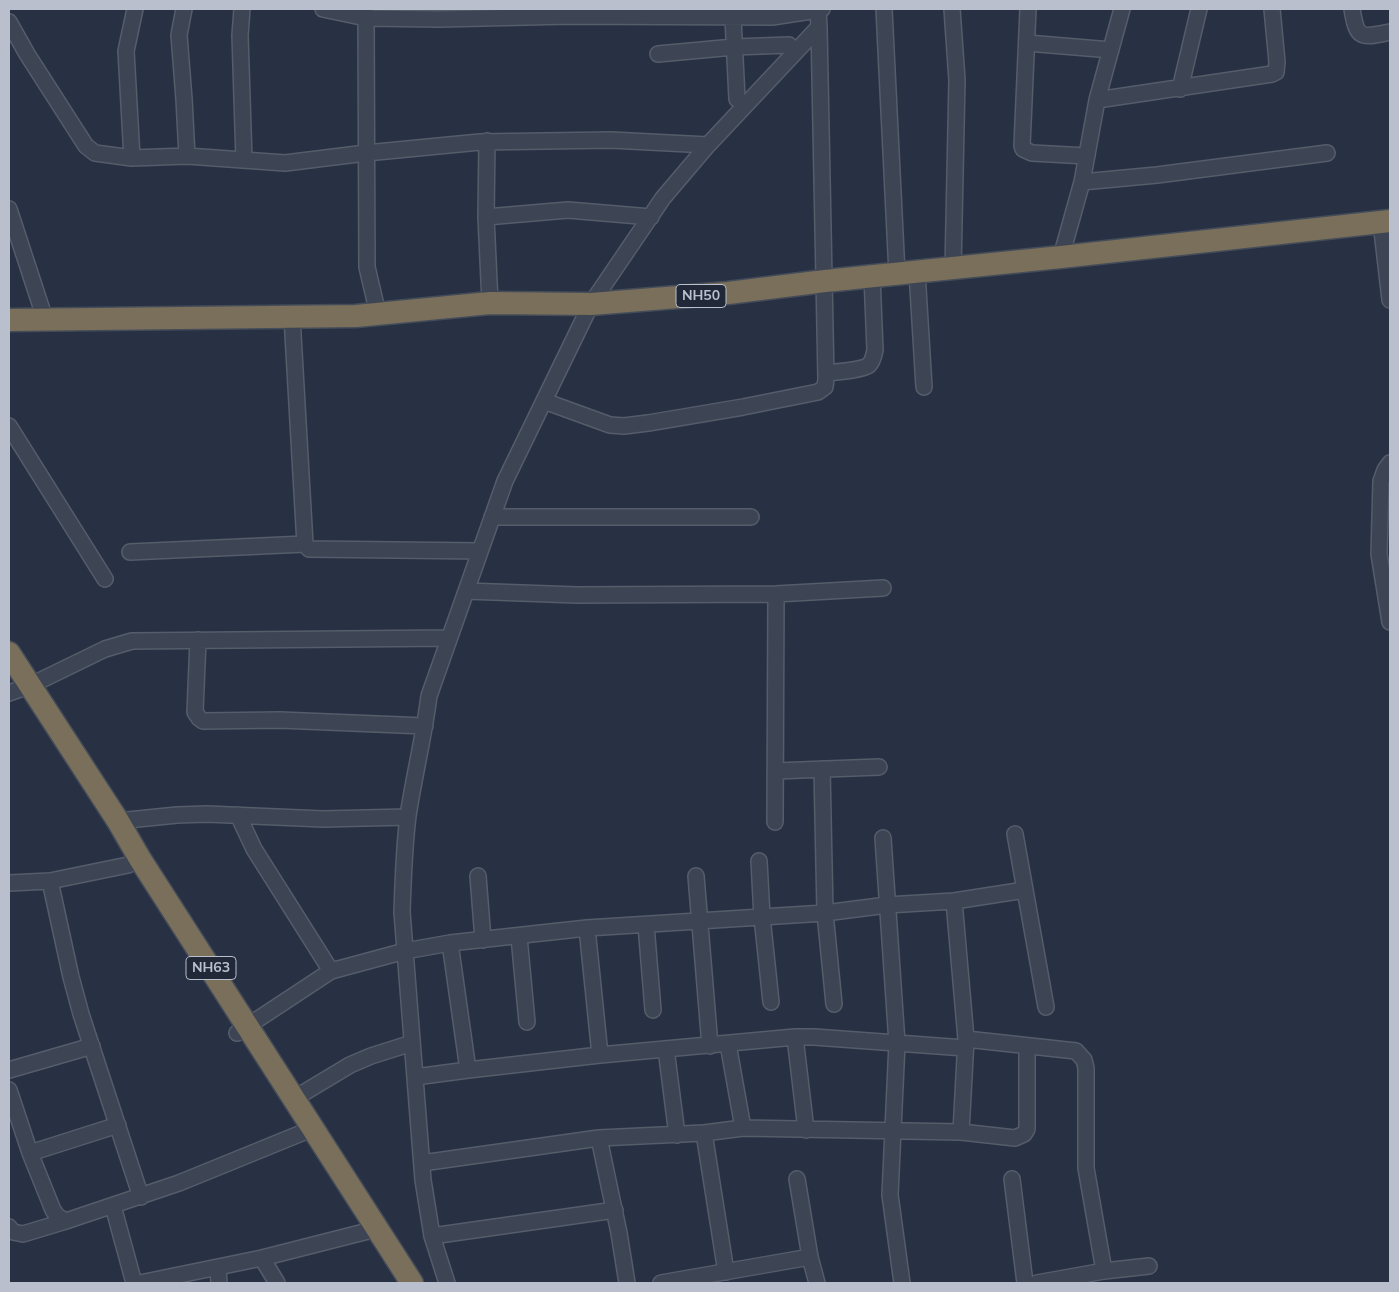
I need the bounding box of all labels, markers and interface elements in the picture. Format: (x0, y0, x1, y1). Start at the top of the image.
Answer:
road number: NH50 (676, 284, 726, 308)
road number: NH63 (186, 956, 236, 980)

